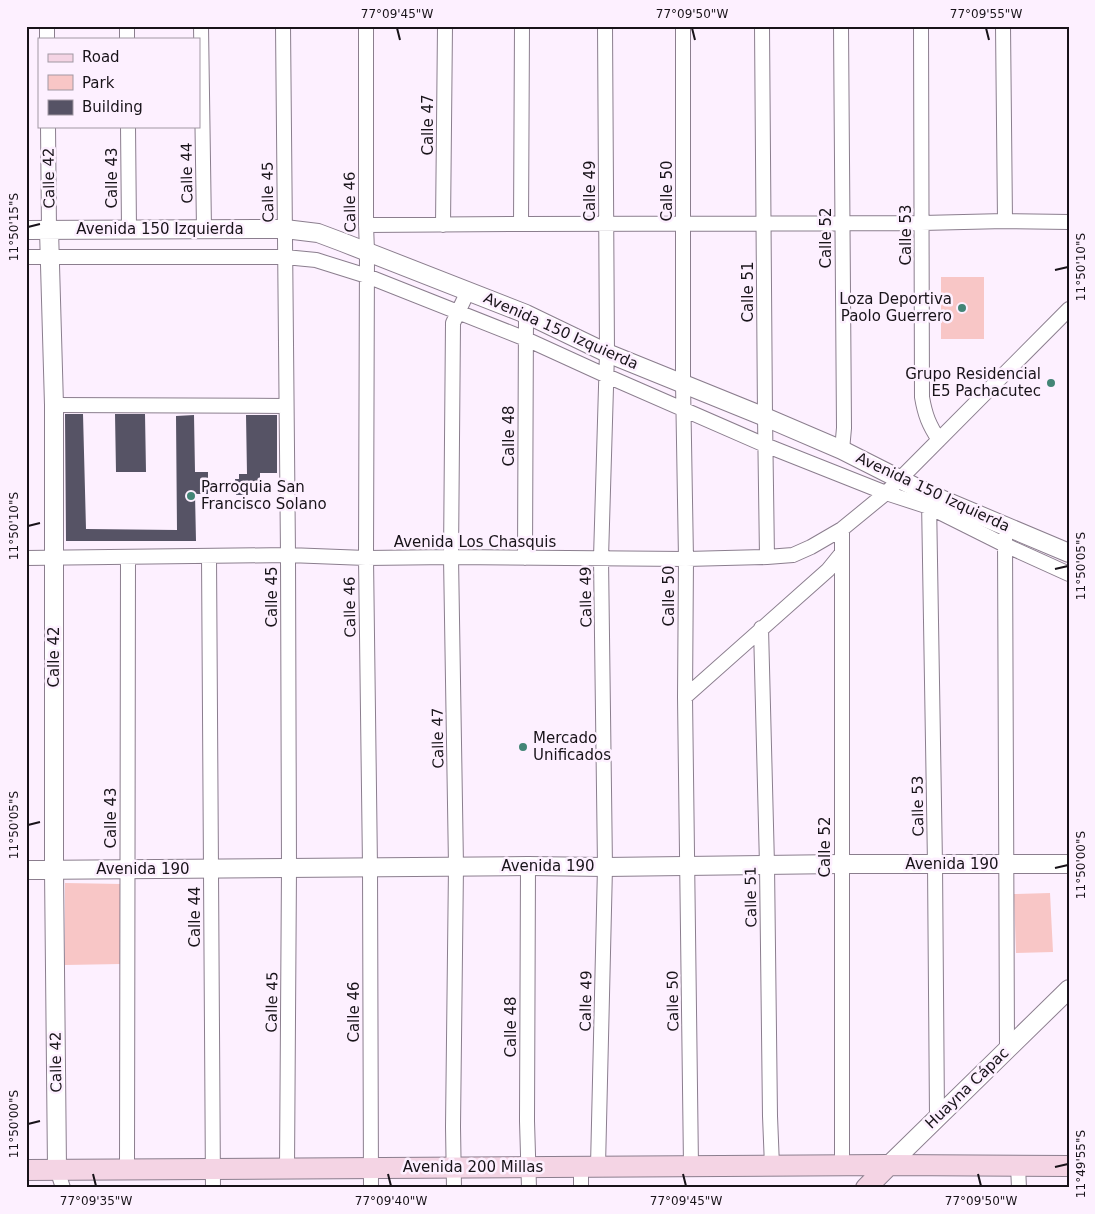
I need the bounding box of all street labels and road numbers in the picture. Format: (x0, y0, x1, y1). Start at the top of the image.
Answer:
street label: Calle 47 (419, 94, 437, 156)
street label: Calle 44 (177, 142, 197, 204)
street label: Calle 42 (39, 147, 59, 209)
street label: Calle 43 (103, 147, 121, 209)
street label: Calle 49 (581, 160, 599, 222)
street label: Calle 50 (658, 160, 676, 222)
street label: Calle 45 (258, 161, 278, 223)
street label: Calle 46 (340, 171, 360, 233)
street label: Calle 53 (897, 204, 915, 266)
street label: Calle 52 (817, 207, 835, 269)
street label: Avenida 150 Izquierda (76, 220, 244, 238)
street label: Calle 51 (739, 261, 757, 323)
street label: Avenida 150 Izquierda (481, 289, 641, 373)
street label: Calle 48 (500, 405, 518, 467)
street label: Avenida 150 Izquierda (853, 448, 1013, 536)
street label: Avenida Los Chasquis (394, 533, 556, 551)
street label: Calle 50 (660, 565, 678, 627)
street label: Calle 45 (263, 566, 281, 628)
street label: Calle 49 (576, 566, 596, 628)
street label: Calle 46 (340, 576, 360, 638)
street label: Calle 42 (45, 626, 63, 688)
street label: Calle 47 (428, 707, 448, 769)
street label: Calle 53 (908, 775, 928, 837)
street label: Calle 43 (102, 787, 120, 849)
street label: Calle 52 (816, 816, 834, 878)
street label: Avenida 190 (905, 855, 999, 873)
street label: Avenida 190 (501, 857, 595, 875)
street label: Avenida 190 (96, 860, 190, 878)
street label: Calle 51 (741, 866, 761, 928)
street label: Calle 44 (186, 886, 204, 948)
street label: Calle 49 (576, 970, 596, 1032)
street label: Calle 50 (663, 970, 683, 1032)
street label: Calle 45 (262, 971, 282, 1033)
street label: Calle 46 (345, 981, 363, 1043)
street label: Calle 48 (502, 996, 520, 1058)
street label: Calle 42 (46, 1031, 66, 1093)
street label: Huayna Cápac (922, 1044, 1012, 1132)
street label: Avenida 200 Millas (403, 1158, 543, 1176)

